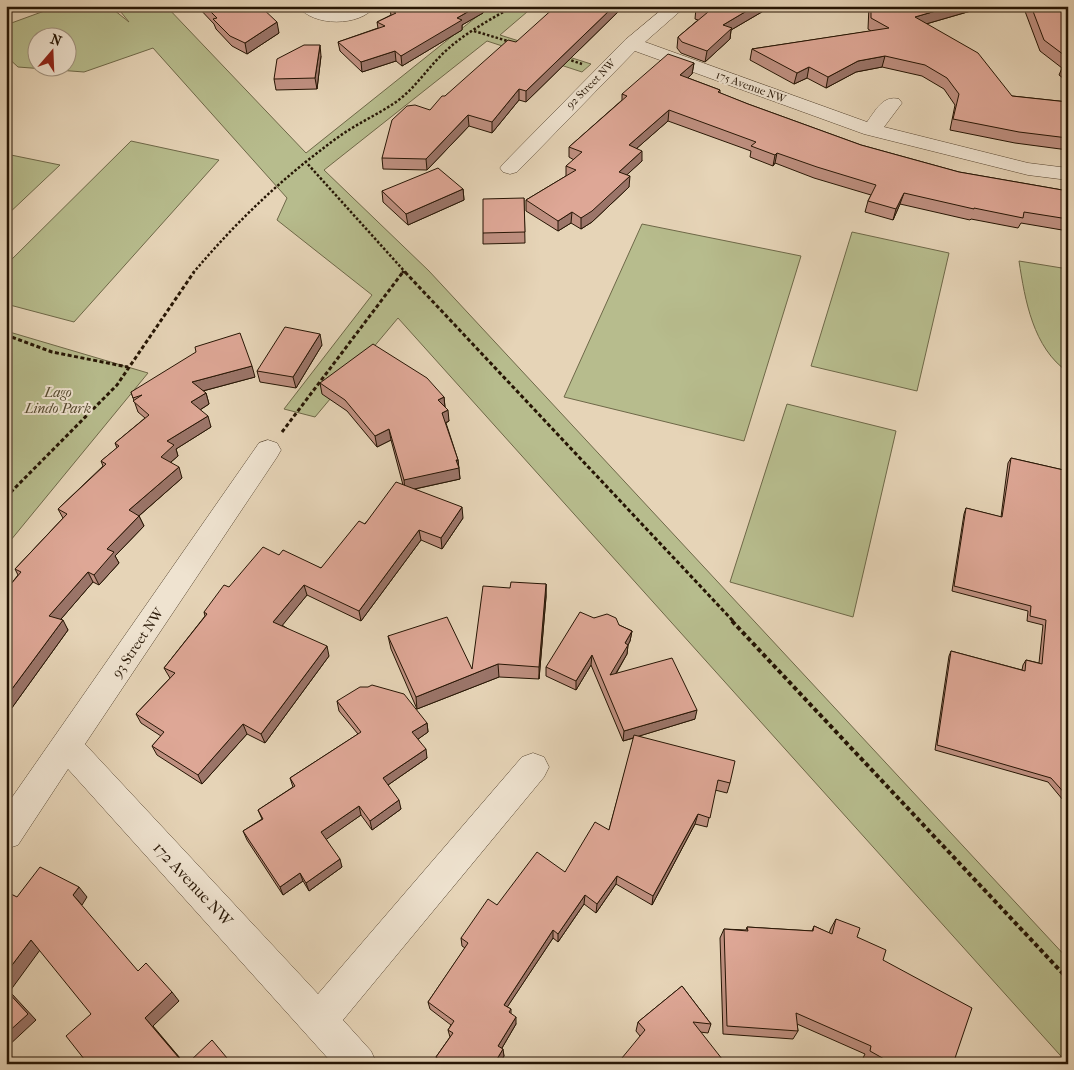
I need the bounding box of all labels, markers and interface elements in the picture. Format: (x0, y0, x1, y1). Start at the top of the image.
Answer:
north arrow (28, 28, 78, 78)
text: N (48, 30, 64, 50)
street label: 92 Street NW (564, 56, 619, 111)
street label: 175 Avenue NW (714, 68, 789, 106)
park label: Lago Lindo Park (24, 384, 91, 417)
street label: 93 Street NW (108, 604, 168, 681)
street label: 172 Avenue NW (149, 838, 238, 931)

